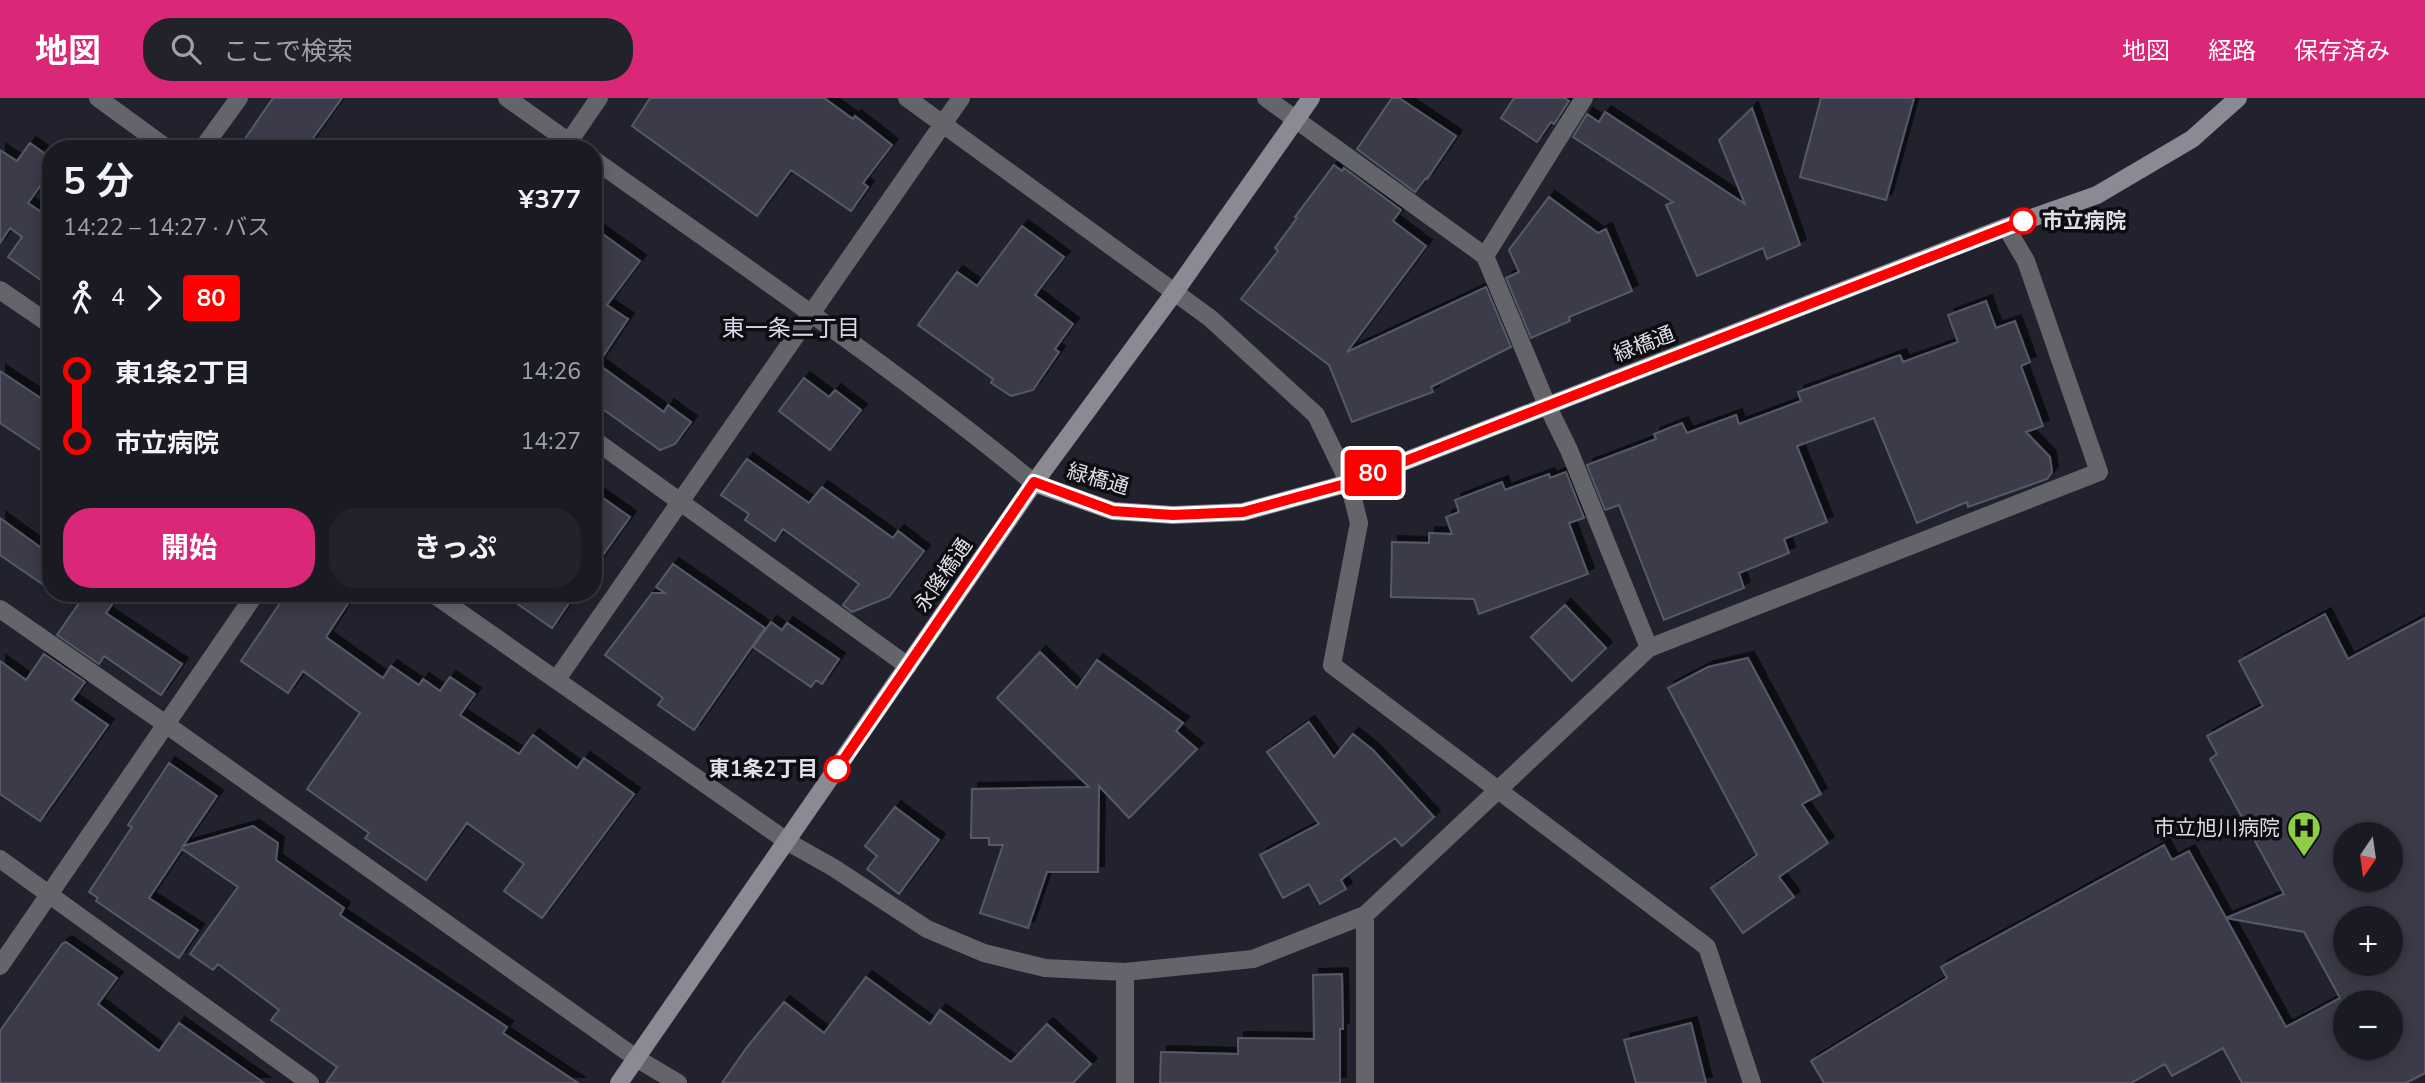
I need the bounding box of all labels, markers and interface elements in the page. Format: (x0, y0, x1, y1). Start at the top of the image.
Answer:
search box (143, 18, 633, 81)
text: 地図 (35, 29, 101, 74)
icon: search (167, 30, 205, 68)
text: ここで検索 (223, 34, 353, 69)
text: 地図 (2122, 35, 2170, 67)
text: 経路 (2208, 35, 2256, 67)
text: 保存済み (2294, 35, 2390, 67)
text: 5 分 (63, 156, 134, 207)
text: ¥377 (519, 182, 581, 217)
place label: 市立病院 (2042, 207, 2126, 235)
marker: 市立病院 (2010, 208, 2036, 234)
text: 14:22 – 14:27 · バス (63, 212, 270, 243)
icon: walk (63, 279, 101, 317)
icon: forward (135, 279, 173, 317)
text: 4 (111, 282, 125, 313)
text: 80 (197, 282, 226, 314)
district label: 東一条二丁目 (722, 313, 860, 344)
street label: 緑橋通 (1610, 320, 1678, 368)
text: 東1条2丁目 (115, 356, 250, 391)
text: 14:26 (521, 356, 581, 387)
text: 市立病院 (115, 426, 219, 461)
text: 14:27 (521, 426, 581, 457)
line badge: 80 (1342, 450, 1404, 496)
street label: 緑橋通 (1064, 457, 1132, 501)
text: 80 (1359, 457, 1387, 489)
button: 開始 (63, 508, 315, 588)
button: きっぷ (329, 508, 581, 588)
street label: 永隆橋通 (907, 533, 979, 617)
place label: 東1条2丁目 (709, 755, 818, 783)
marker: 東1条2丁目 (824, 756, 850, 782)
hospital icon: 市立旭川病院 (2285, 809, 2323, 858)
place label: 市立旭川病院 (2154, 814, 2280, 842)
north arrow (2333, 822, 2403, 892)
map controls (2333, 822, 2403, 1060)
button: + (2333, 906, 2403, 976)
button: − (2333, 990, 2403, 1060)

